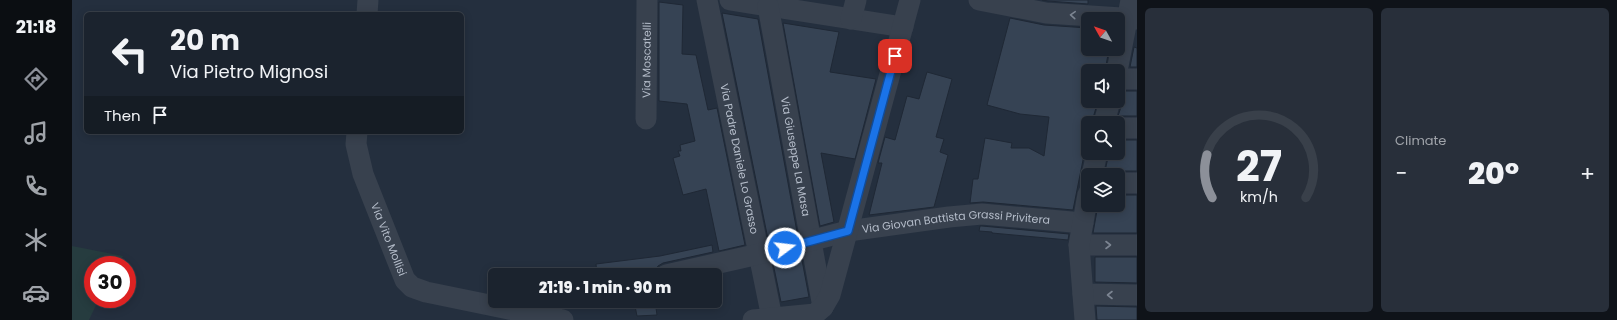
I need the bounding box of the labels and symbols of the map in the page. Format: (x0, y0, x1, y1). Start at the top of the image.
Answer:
one-way arrow (1070, 11, 1076, 20)
north arrow (1081, 12, 1125, 56)
street label: Via Moscatelli (638, 22, 655, 98)
pin (878, 39, 912, 73)
street label: Via Padre Daniele Lo Grasso (716, 82, 763, 235)
street label: Via Giuseppe La Masa (777, 95, 814, 218)
street label: Via Vito Mollisi (367, 200, 411, 279)
street label: Via Giovan Battista Grassi Privitera (861, 206, 1051, 237)
position arrow (764, 227, 806, 269)
one-way arrow (1105, 241, 1111, 249)
speed limit sign: 30 (84, 256, 136, 308)
one-way arrow (1107, 290, 1113, 299)

